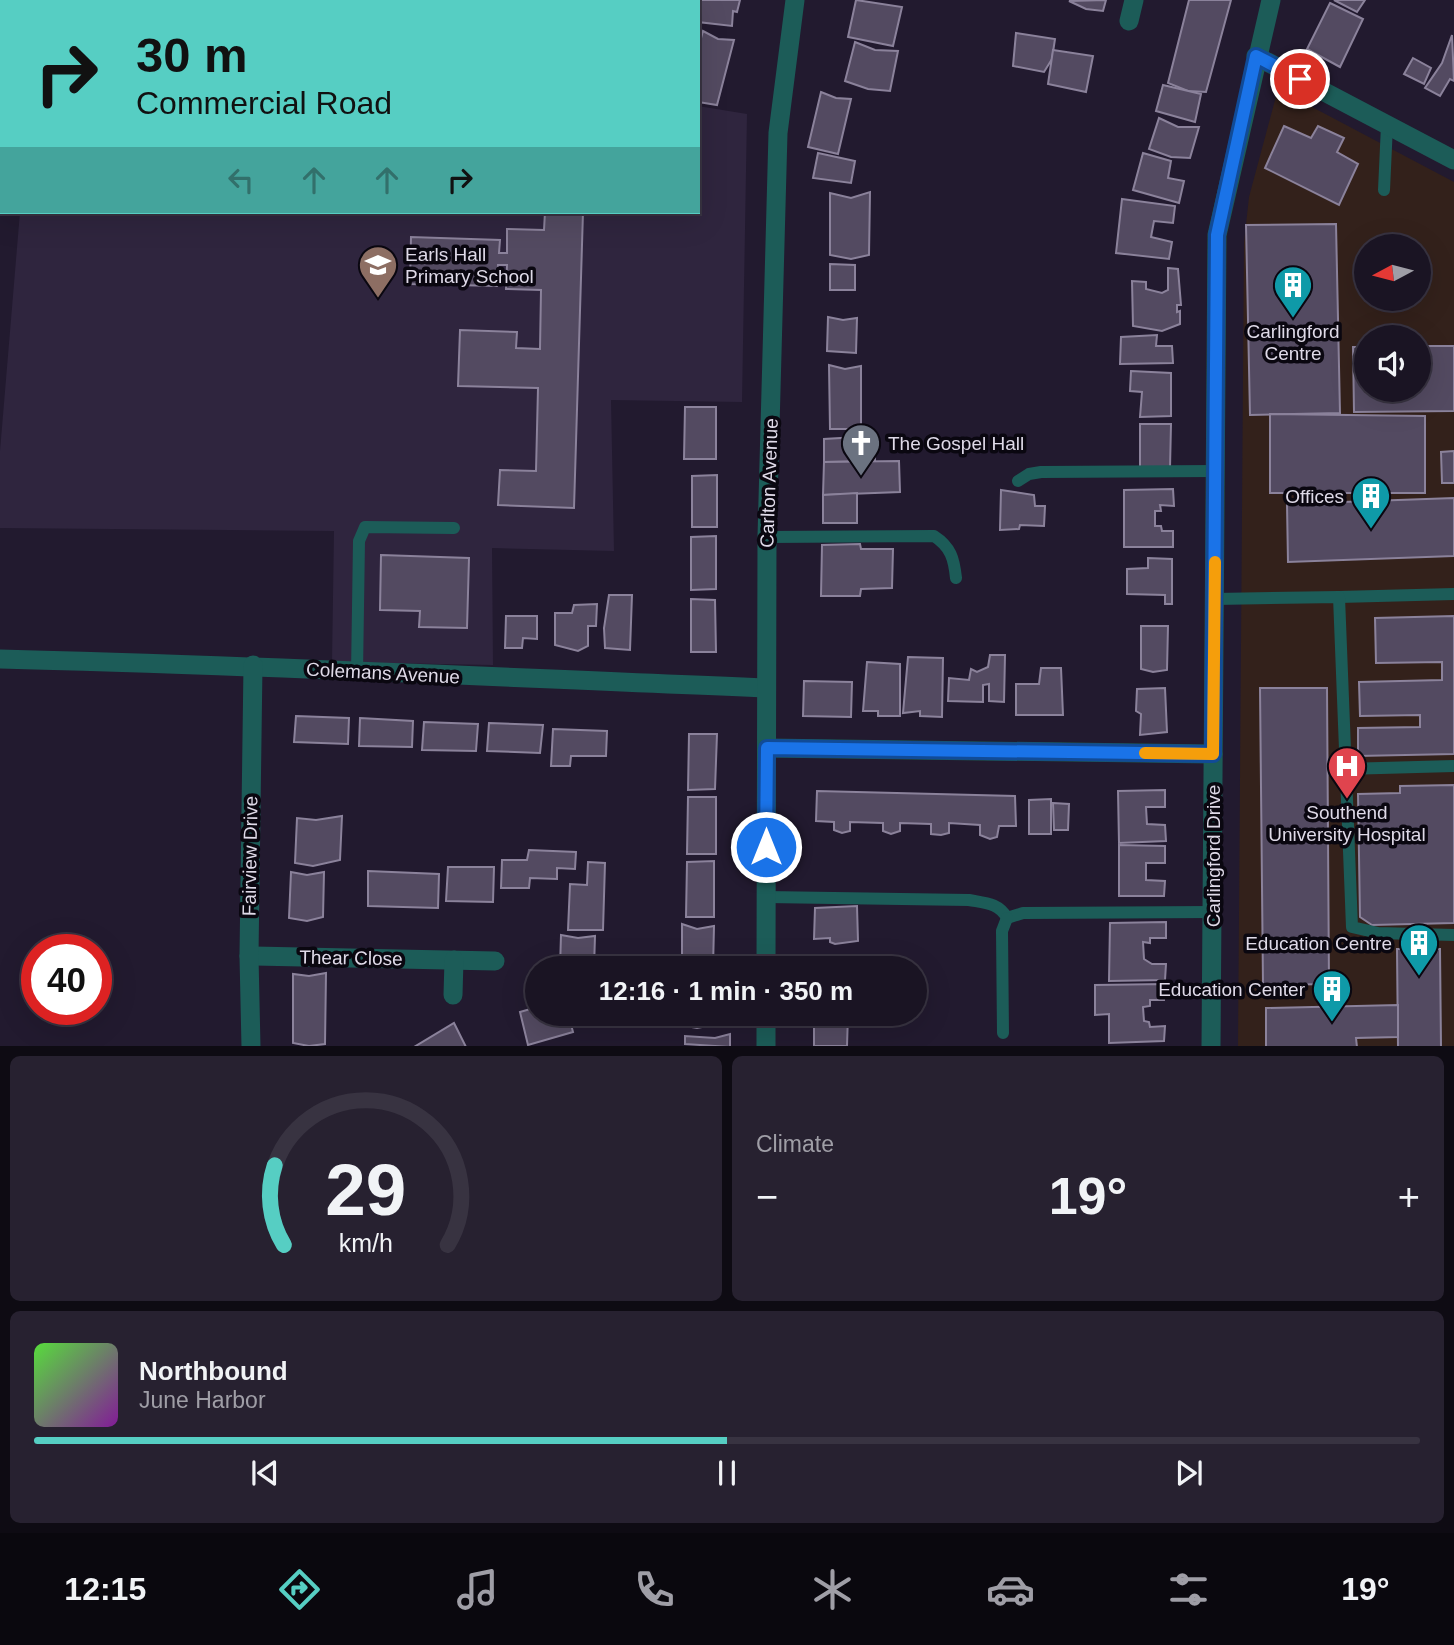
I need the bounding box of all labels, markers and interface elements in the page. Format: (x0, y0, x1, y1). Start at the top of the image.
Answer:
icon: right (21, 28, 112, 119)
text: 30 m (136, 28, 248, 82)
pin (1270, 49, 1330, 109)
icon: arrive (1281, 60, 1319, 98)
text: Commercial Road (136, 85, 392, 121)
icon: left (222, 161, 260, 199)
icon: ahead (295, 161, 333, 199)
icon: ahead (368, 161, 406, 199)
icon: right (441, 161, 479, 199)
north arrow (1354, 234, 1432, 312)
map controls (1354, 234, 1431, 402)
school or university icon: Earls Hall Primary School (357, 244, 399, 299)
place label: Earls Hall Primary School (405, 244, 534, 287)
building icon: Carlingford Centre (1272, 264, 1314, 319)
place label: Carlingford Centre (1247, 321, 1339, 364)
button: sound (1354, 325, 1431, 402)
street label: Carlton Avenue (756, 418, 782, 548)
church icon: The Gospel Hall (840, 422, 882, 477)
place label: The Gospel Hall (888, 433, 1024, 454)
building icon: Offices (1350, 475, 1392, 530)
place label: Offices (1285, 486, 1344, 507)
street label: Colemans Avenue (306, 658, 460, 688)
hospital icon: Southend University Hospital (1326, 745, 1368, 800)
street label: Carlingford Drive (1203, 785, 1224, 927)
street label: Fairview Drive (238, 796, 262, 916)
place label: Southend University Hospital (1268, 802, 1426, 845)
position arrow (729, 810, 803, 884)
building icon: Education Centre (1398, 922, 1440, 977)
place label: Education Centre (1245, 933, 1392, 954)
speed limit sign: 40 (21, 934, 112, 1025)
street label: Thear Close (299, 947, 403, 969)
building icon: Education Center (1311, 968, 1353, 1023)
text: 12:16 · 1 min · 350 m (599, 976, 853, 1006)
place label: Education Center (1158, 979, 1306, 1000)
text: Climate (756, 1131, 834, 1157)
text: 29 (326, 1149, 406, 1230)
text: 19° (1049, 1167, 1127, 1225)
text: − (756, 1176, 778, 1218)
text: + (1398, 1176, 1420, 1218)
text: km/h (339, 1228, 393, 1256)
text: Northbound (139, 1356, 288, 1386)
text: June Harbor (139, 1387, 266, 1413)
icon: previous (246, 1454, 284, 1492)
icon: pause (708, 1454, 746, 1492)
icon: next (1170, 1454, 1208, 1492)
icon: directions (275, 1565, 324, 1614)
icon: music (453, 1565, 502, 1614)
icon: phone (630, 1565, 679, 1614)
icon: climate (808, 1565, 857, 1614)
icon: car (986, 1565, 1035, 1614)
icon: filters (1164, 1565, 1213, 1614)
text: 12:15 (64, 1571, 146, 1607)
text: 19° (1341, 1571, 1390, 1607)

